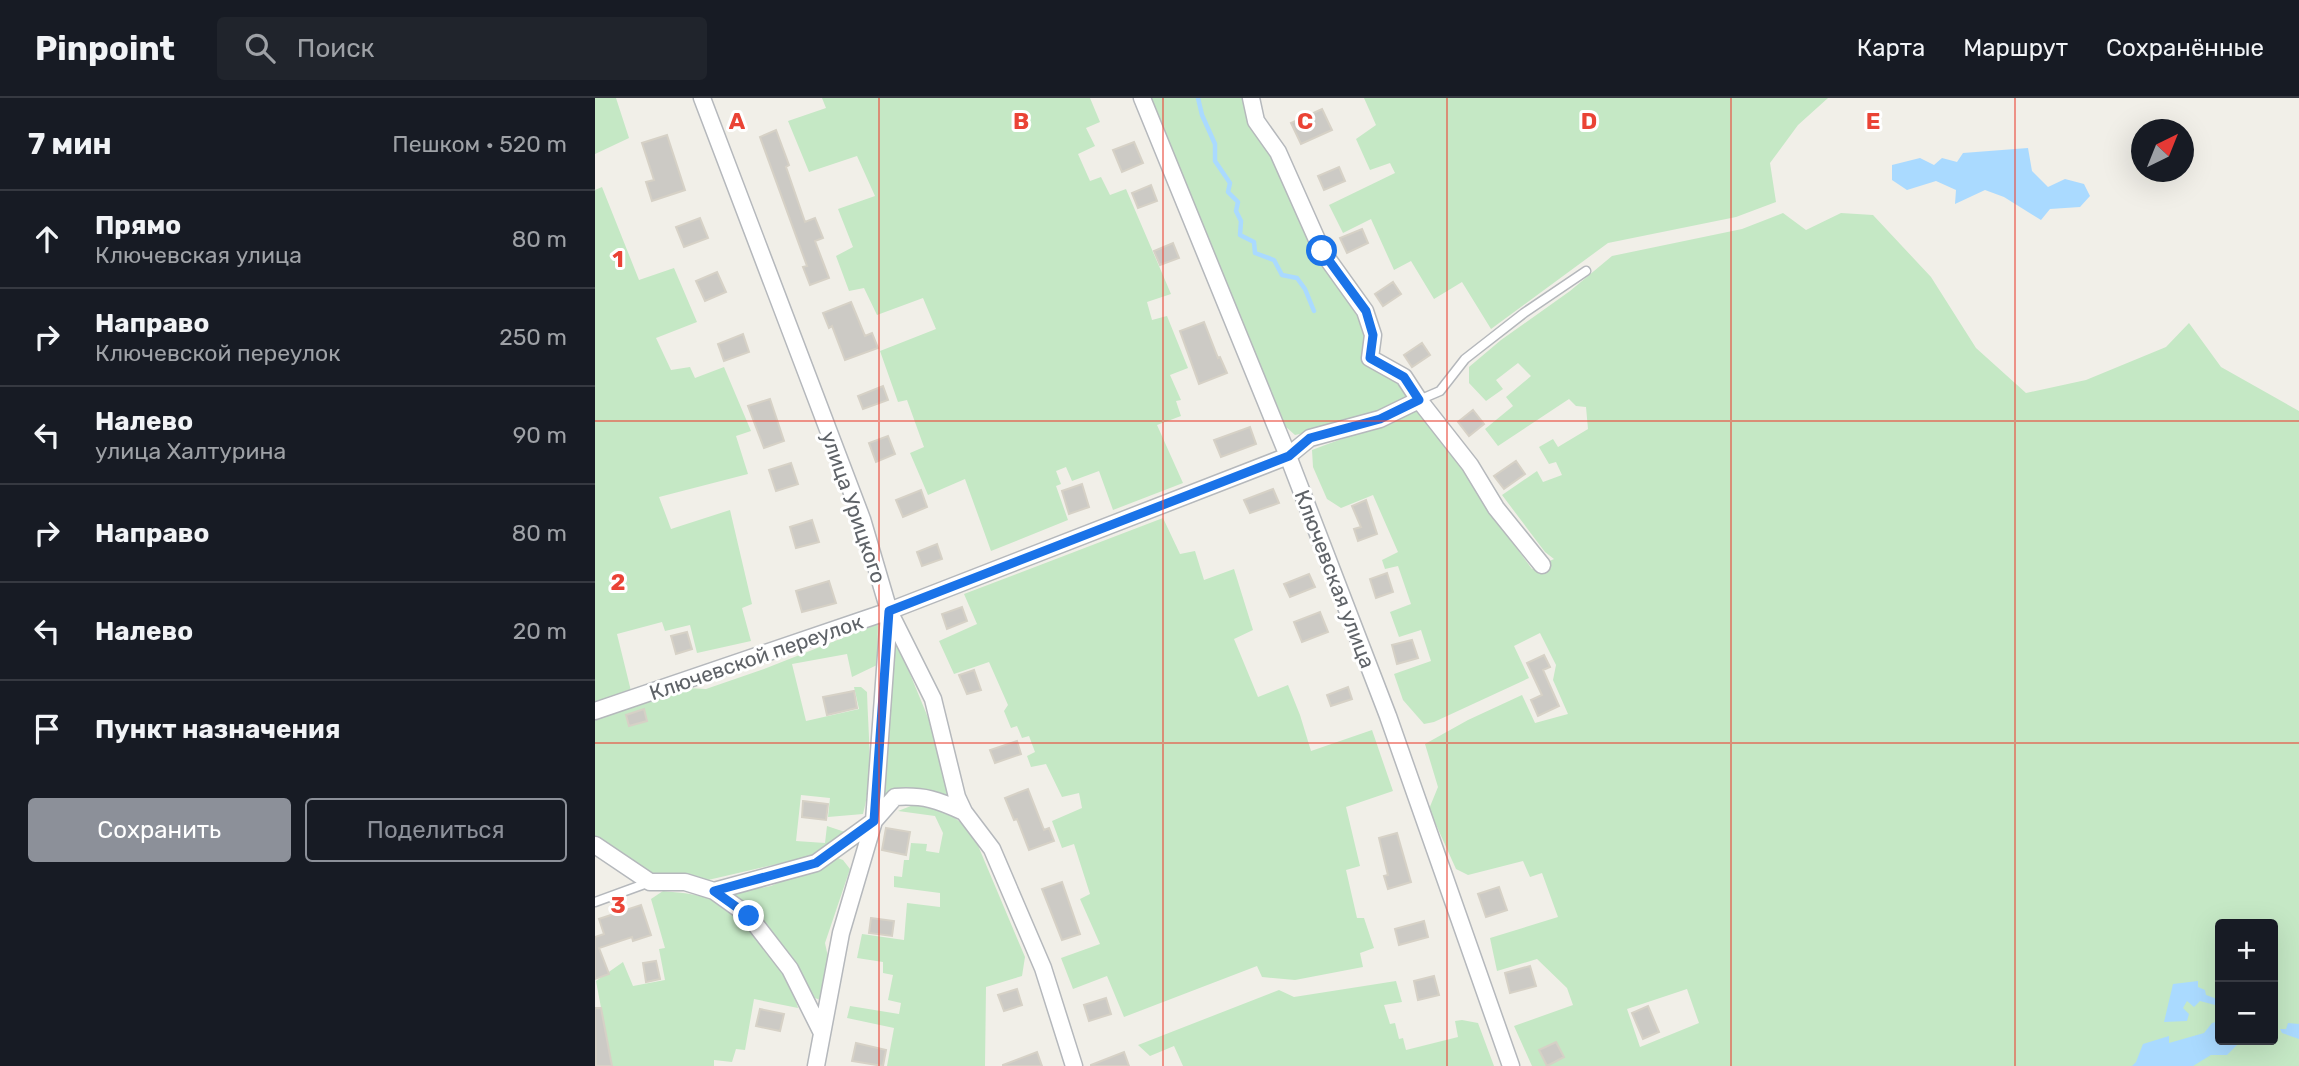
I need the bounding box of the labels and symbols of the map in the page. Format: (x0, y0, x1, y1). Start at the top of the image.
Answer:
text: A (729, 107, 746, 135)
text: B (1013, 107, 1029, 135)
text: C (1297, 107, 1313, 135)
text: D (1581, 107, 1597, 135)
text: E (1866, 107, 1880, 135)
north arrow (2131, 119, 2194, 182)
route start (1306, 235, 1337, 266)
text: 1 (612, 245, 624, 273)
street label: улица Урицкого (816, 428, 892, 586)
street label: Ключевская улица (1289, 486, 1381, 672)
text: 2 (611, 568, 625, 596)
street label: Ключевской переулок (646, 609, 866, 705)
text: 3 (610, 891, 626, 919)
route end (733, 900, 764, 931)

